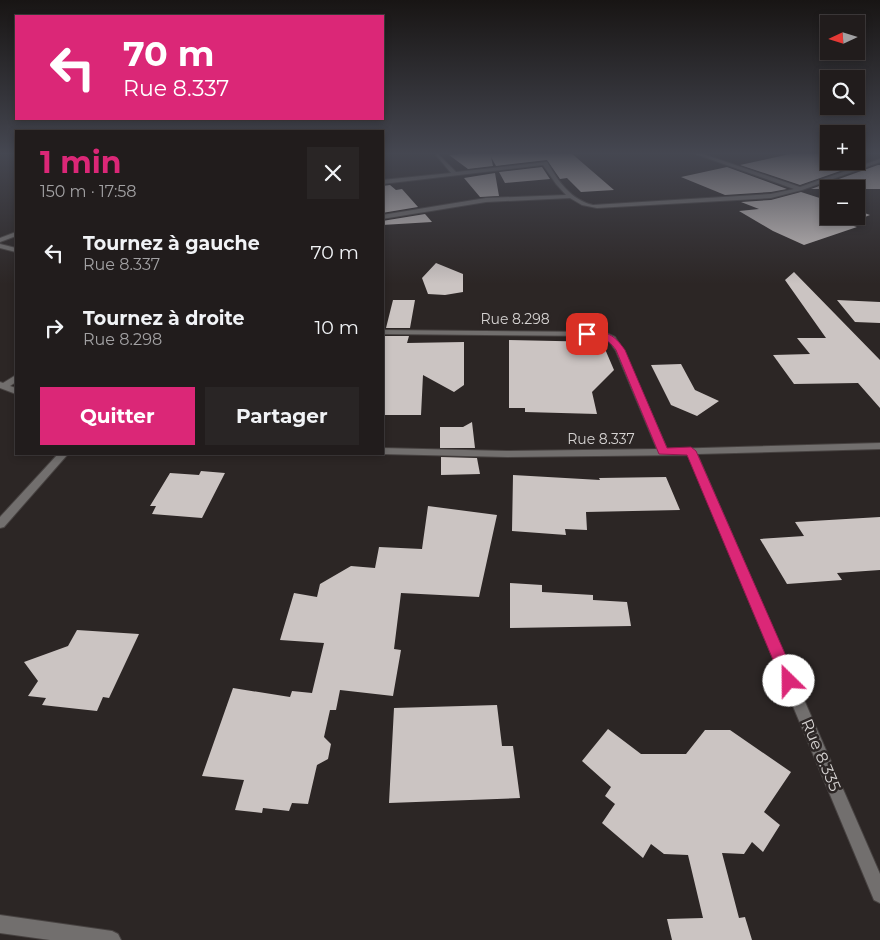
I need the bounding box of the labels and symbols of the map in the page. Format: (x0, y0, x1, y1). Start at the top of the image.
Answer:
north arrow (820, 15, 865, 60)
street label: Rue 8.298 (480, 310, 550, 328)
pin (566, 313, 608, 355)
street label: Rue 8.337 (567, 430, 635, 448)
position arrow (762, 654, 814, 706)
street label: Rue 8.335 (797, 716, 845, 794)

